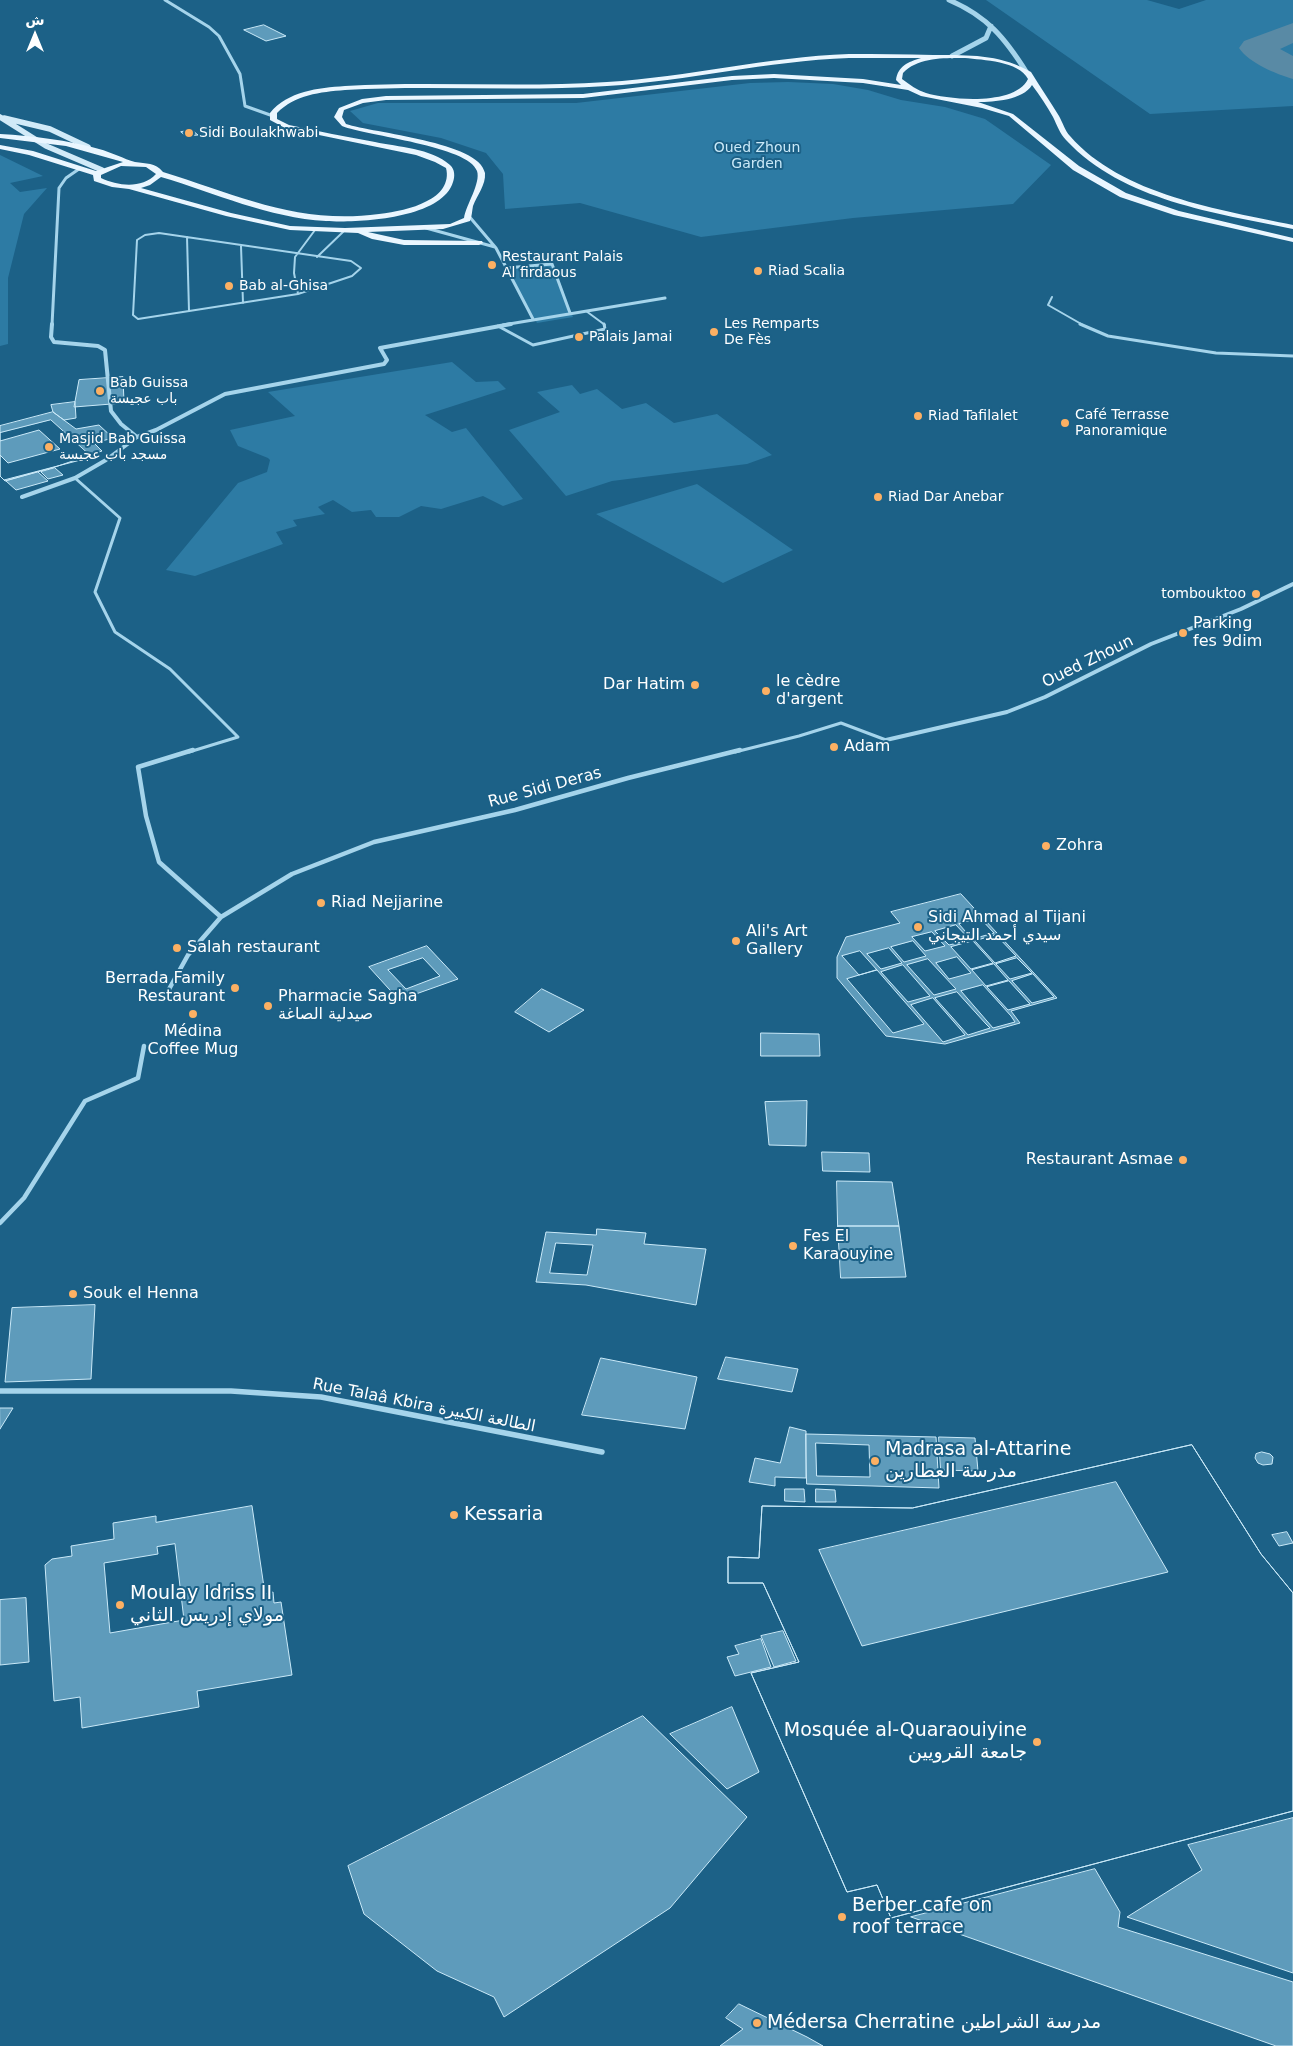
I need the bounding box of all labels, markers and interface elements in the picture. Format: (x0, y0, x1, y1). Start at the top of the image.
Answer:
north arrow (10, 10, 60, 60)
text: ش (25, 12, 45, 28)
place label: Sidi Boulakhwabi (199, 125, 318, 141)
marker: Sidi Boulakhwabi (183, 127, 195, 139)
park label: Oued Zhoun Garden (714, 140, 800, 172)
place label: Restaurant Palais Al firdaous (502, 249, 623, 282)
marker: Restaurant Palais Al firdaous (486, 259, 498, 271)
place label: Riad Scalia (768, 263, 845, 279)
marker: Riad Scalia (752, 265, 764, 277)
place label: Bab al-Ghisa (239, 278, 328, 294)
marker: Bab al-Ghisa (223, 280, 235, 292)
place label: Les Remparts De Fès (724, 316, 819, 348)
marker: Les Remparts De Fès (708, 326, 720, 338)
place label: Palais Jamai (589, 329, 672, 345)
marker: Palais Jamai (573, 331, 585, 343)
place label: Bab Guissa باب عجيسة (110, 375, 188, 408)
marker: Bab Guissa باب عجيسة (94, 385, 106, 397)
place label: Café Terrasse Panoramique (1075, 407, 1169, 440)
place label: Riad Tafilalet (928, 408, 1018, 424)
marker: Riad Tafilalet (912, 410, 924, 422)
marker: Café Terrasse Panoramique (1059, 417, 1071, 429)
place label: Masjid Bab Guissa مسجد باب عجيسة (59, 431, 186, 464)
marker: Masjid Bab Guissa مسجد باب عجيسة (43, 441, 55, 453)
place label: Riad Dar Anebar (888, 489, 1003, 505)
marker: Riad Dar Anebar (872, 491, 884, 503)
place label: tombouktoo (1161, 586, 1246, 602)
marker: tombouktoo (1250, 588, 1262, 600)
place label: Parking fes 9dim (1193, 614, 1262, 652)
marker: Parking fes 9dim (1177, 627, 1189, 639)
street label: Oued Zhoun (1039, 632, 1137, 692)
place label: le cèdre d'argent (776, 672, 843, 710)
place label: Dar Hatim (603, 675, 685, 695)
marker: Dar Hatim (689, 679, 701, 691)
marker: le cèdre d'argent (760, 685, 772, 697)
place label: Adam (844, 737, 890, 757)
marker: Adam (828, 741, 840, 753)
street label: Rue Sidi Deras (486, 764, 604, 812)
place label: Zohra (1056, 836, 1103, 856)
marker: Zohra (1040, 840, 1052, 852)
place label: Riad Nejjarine (331, 893, 443, 913)
marker: Riad Nejjarine (315, 897, 327, 909)
place label: Sidi Ahmad al Tijani سيدي أحمد التيجاني (928, 908, 1086, 946)
marker: Sidi Ahmad al Tijani سيدي أحمد التيجاني (912, 921, 924, 933)
place label: Ali's Art Gallery (746, 922, 807, 960)
marker: Ali's Art Gallery (730, 935, 742, 947)
place label: Salah restaurant (187, 938, 320, 958)
marker: Salah restaurant (171, 942, 183, 954)
place label: Berrada Family Restaurant (105, 969, 225, 1007)
marker: Berrada Family Restaurant (229, 982, 241, 994)
place label: Pharmacie Sagha صيدلية الصاغة (278, 987, 418, 1025)
marker: Pharmacie Sagha صيدلية الصاغة (262, 1000, 274, 1012)
marker: Médina Coffee Mug (187, 1008, 199, 1020)
place label: Médina Coffee Mug (148, 1022, 238, 1060)
place label: Restaurant Asmae (1026, 1150, 1173, 1170)
marker: Restaurant Asmae (1177, 1154, 1189, 1166)
place label: Fes El Karaouyine (803, 1227, 893, 1265)
marker: Fes El Karaouyine (787, 1240, 799, 1252)
place label: Souk el Henna (83, 1284, 199, 1304)
marker: Souk el Henna (67, 1288, 79, 1300)
street label: Rue Talaâ Kbira الطالعة الكبيرة (311, 1375, 537, 1437)
place label: Madrasa al-Attarine مدرسة العطارين (885, 1439, 1072, 1483)
marker: Madrasa al-Attarine مدرسة العطارين (869, 1455, 881, 1467)
place label: Kessaria (464, 1504, 543, 1526)
marker: Kessaria (448, 1509, 460, 1521)
place label: Moulay Idriss II مولاي إدريس الثاني (130, 1583, 284, 1627)
marker: Moulay Idriss II مولاي إدريس الثاني (114, 1599, 126, 1611)
place label: Mosquée al-Quaraouiyine جامعة القرويين (784, 1720, 1027, 1764)
marker: Mosquée al-Quaraouiyine جامعة القرويين (1031, 1736, 1043, 1748)
place label: Berber cafe on roof terrace (852, 1895, 992, 1939)
marker: Berber cafe on roof terrace (836, 1911, 848, 1923)
place label: Médersa Cherratine مدرسة الشراطين (767, 2012, 1101, 2034)
marker: Médersa Cherratine مدرسة الشراطين (751, 2017, 763, 2029)

